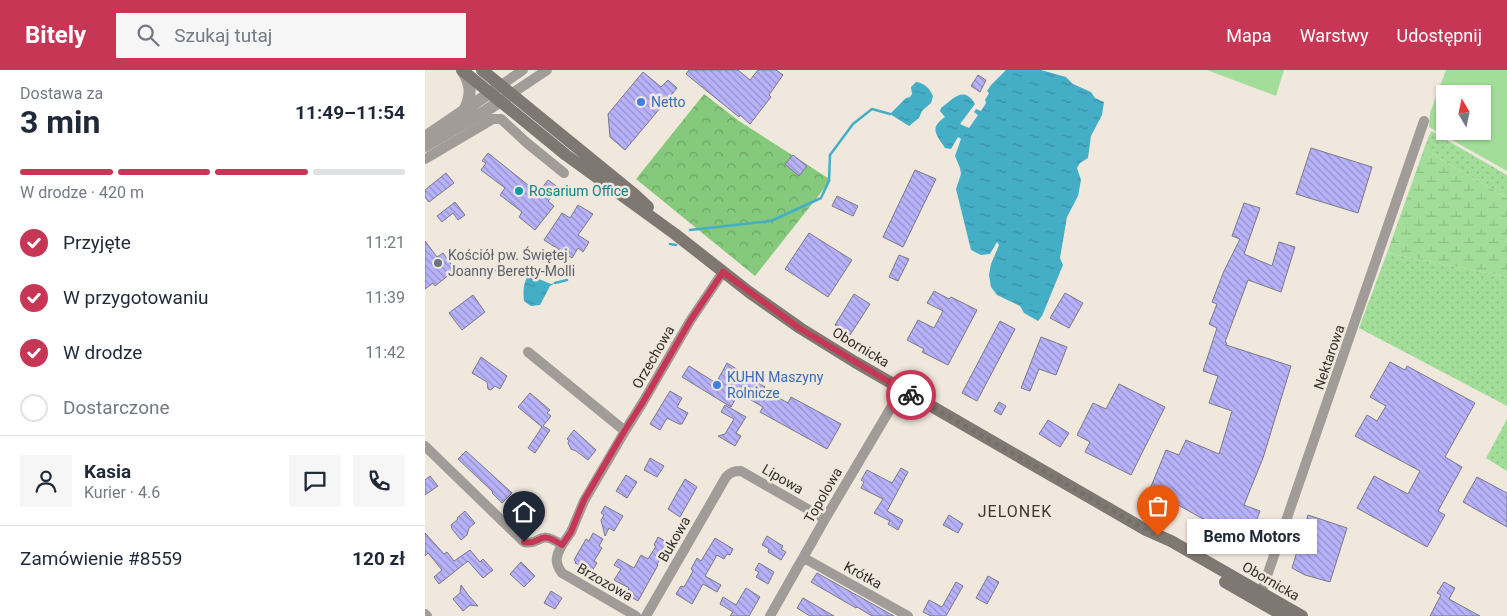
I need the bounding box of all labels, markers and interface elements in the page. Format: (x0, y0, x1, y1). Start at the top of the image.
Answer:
search box (116, 13, 466, 58)
text: Bitely (25, 21, 86, 49)
icon: search (134, 21, 162, 49)
text: Szukaj tutaj (174, 24, 272, 47)
text: Mapa (1226, 25, 1272, 46)
text: Warstwy (1300, 25, 1368, 46)
text: Udostępnij (1396, 25, 1482, 46)
text: Dostawa za (20, 84, 103, 103)
north arrow (1436, 85, 1491, 140)
map controls (1436, 85, 1491, 140)
place label: Netto (651, 94, 685, 110)
marker: Netto (635, 96, 647, 108)
text: 11:49–11:54 (295, 101, 405, 124)
text: 3 min (20, 103, 100, 141)
text: W drodze · 420 m (20, 183, 144, 202)
place label: Rosarium Office (529, 183, 628, 199)
marker: Rosarium Office (513, 185, 525, 197)
icon: check (20, 229, 48, 257)
text: Przyjęte (63, 231, 131, 254)
text: 11:21 (365, 233, 405, 252)
place label: Kościół pw. Świętej Joanny Beretty-Molli (448, 246, 575, 279)
marker: Kościół pw. Świętej Joanny Beretty-Molli (432, 257, 444, 269)
icon: check (20, 284, 48, 312)
text: W przygotowaniu (63, 286, 209, 309)
text: 11:39 (365, 288, 405, 307)
street label: Orzechowa (629, 323, 677, 391)
street label: Nektarowa (1310, 323, 1348, 391)
street label: Obornicka (830, 324, 892, 370)
icon: check (20, 339, 48, 367)
text: W drodze (63, 341, 142, 364)
text: 11:42 (365, 343, 405, 362)
place label: KUHN Maszyny Rolnicze (727, 369, 824, 401)
courier (886, 370, 936, 420)
marker: KUHN Maszyny Rolnicze (711, 379, 723, 391)
icon: bike (897, 381, 925, 409)
text: Dostarczone (63, 396, 170, 419)
button: person (20, 455, 72, 507)
button: chat (289, 455, 341, 507)
button: phone (353, 455, 405, 507)
text: Kasia (84, 460, 131, 483)
street label: Lipowa (760, 461, 806, 497)
street label: Topolowa (801, 465, 845, 525)
text: Kurier · 4.6 (84, 483, 160, 502)
pin (1137, 485, 1179, 536)
pin (503, 491, 545, 542)
icon: bag (1144, 492, 1172, 520)
icon: home (510, 498, 538, 526)
district label: JELONEK (978, 502, 1052, 521)
street label: Bukowa (655, 513, 693, 565)
callout: Bemo Motors (1188, 518, 1318, 554)
text: Bemo Motors (1203, 527, 1301, 546)
text: Zamówienie #8559 (20, 547, 183, 570)
text: 120 zł (352, 547, 405, 570)
street label: Krótka (841, 558, 885, 592)
street label: Obornicka (1240, 558, 1302, 604)
street label: Brzozowa (575, 560, 635, 604)

